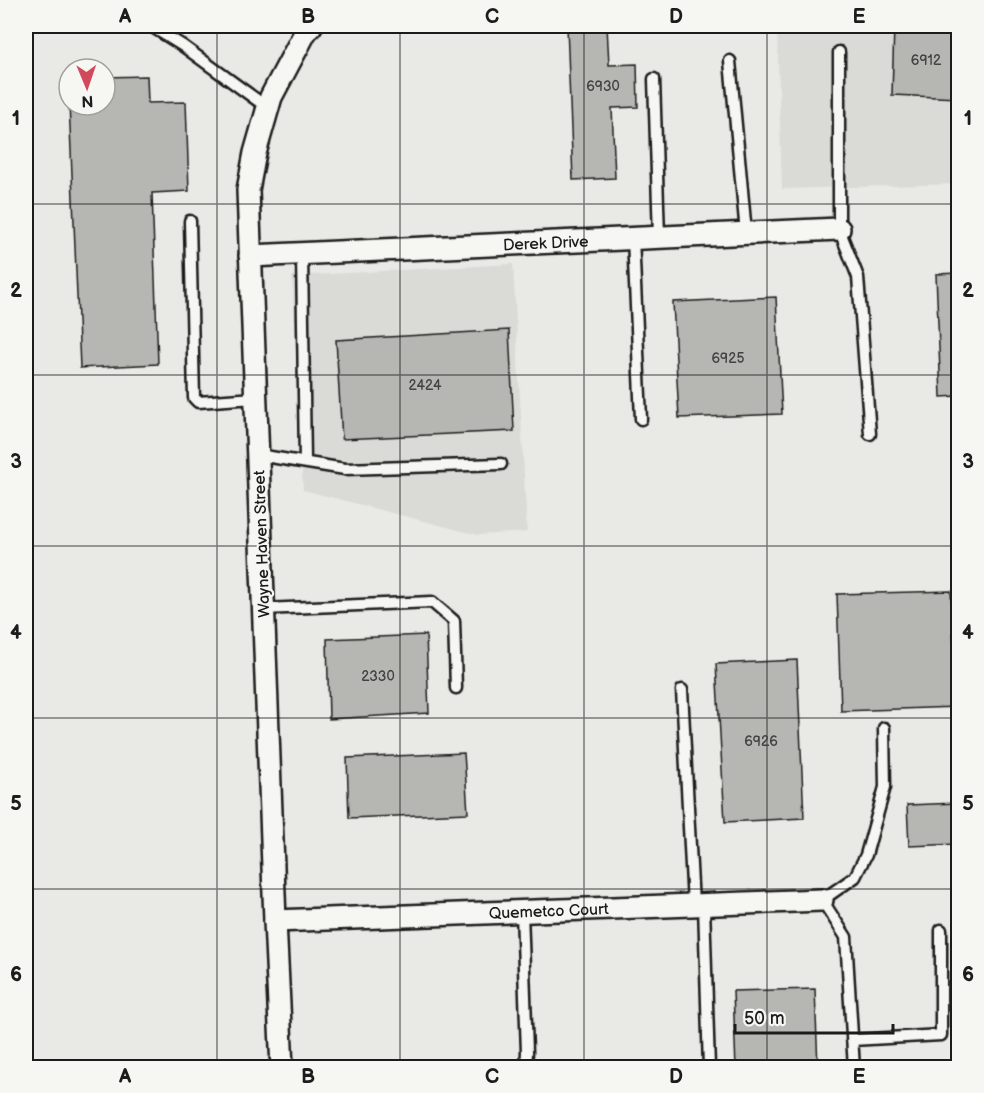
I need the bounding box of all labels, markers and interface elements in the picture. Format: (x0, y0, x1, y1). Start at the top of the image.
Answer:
text: A (118, 5, 132, 29)
text: B (301, 5, 315, 29)
text: C (485, 5, 499, 29)
text: D (669, 5, 683, 29)
text: E (853, 5, 866, 29)
house number: 6912 (911, 52, 942, 69)
north arrow (57, 57, 117, 117)
house number: 6930 (586, 78, 620, 95)
text: N (81, 91, 94, 110)
text: 1 (12, 107, 20, 131)
text: 1 (964, 107, 972, 131)
street label: Derek Drive (502, 232, 590, 255)
text: 2 (10, 279, 22, 303)
text: 2 (962, 279, 974, 303)
house number: 6925 (712, 350, 744, 367)
house number: 2424 (408, 377, 442, 394)
text: 3 (10, 450, 22, 474)
text: 3 (962, 450, 974, 474)
street label: Wayne Haven Street (250, 470, 275, 618)
text: 4 (10, 621, 22, 645)
text: 4 (962, 621, 974, 645)
house number: 2330 (361, 668, 395, 685)
house number: 6926 (744, 733, 778, 750)
text: 5 (10, 792, 22, 816)
text: 5 (962, 792, 974, 816)
street label: Quemetco Court (488, 900, 609, 924)
text: 6 (10, 963, 22, 987)
text: 6 (962, 963, 974, 987)
scale bar (735, 997, 892, 1035)
text: 50 m (744, 1008, 785, 1029)
text: A (118, 1065, 132, 1089)
text: B (301, 1065, 315, 1089)
text: C (485, 1065, 499, 1089)
text: D (669, 1065, 683, 1089)
text: E (853, 1065, 866, 1089)

